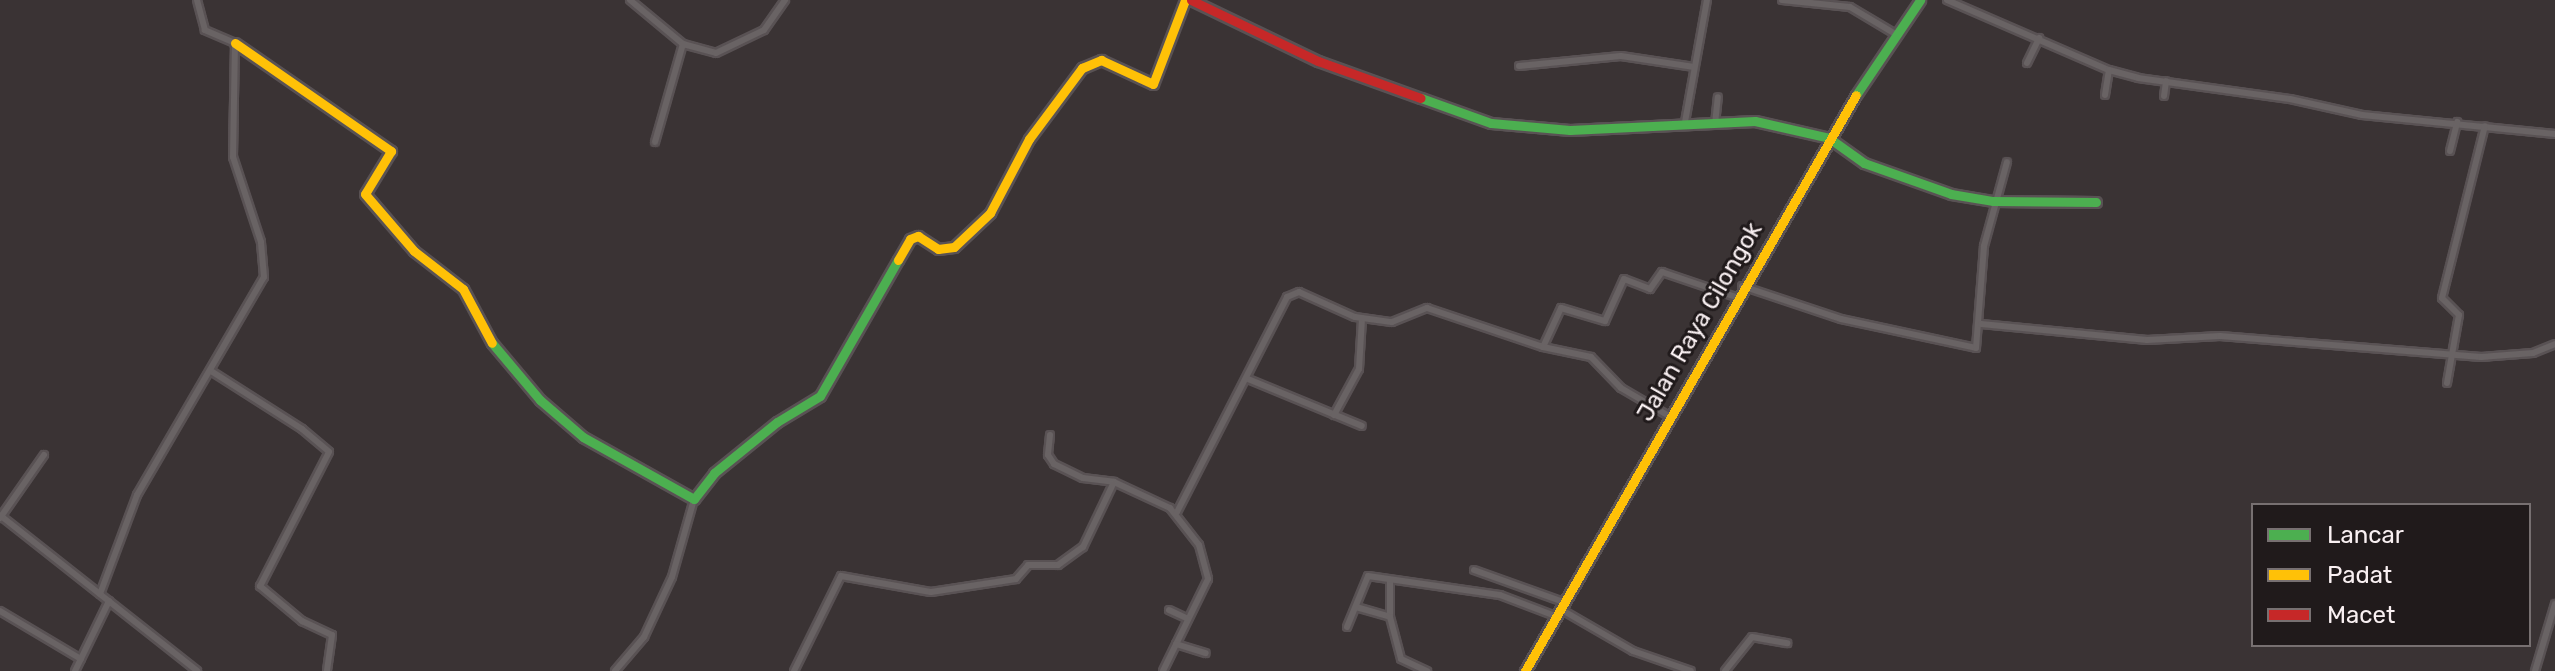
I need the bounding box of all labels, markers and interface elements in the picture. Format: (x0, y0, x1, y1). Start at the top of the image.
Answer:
street label: Jalan Raya Cilongok (1631, 217, 1769, 427)
legend (2251, 503, 2531, 647)
text: Lancar (2327, 521, 2404, 549)
text: Padat (2327, 561, 2392, 589)
text: Macet (2327, 601, 2395, 629)

